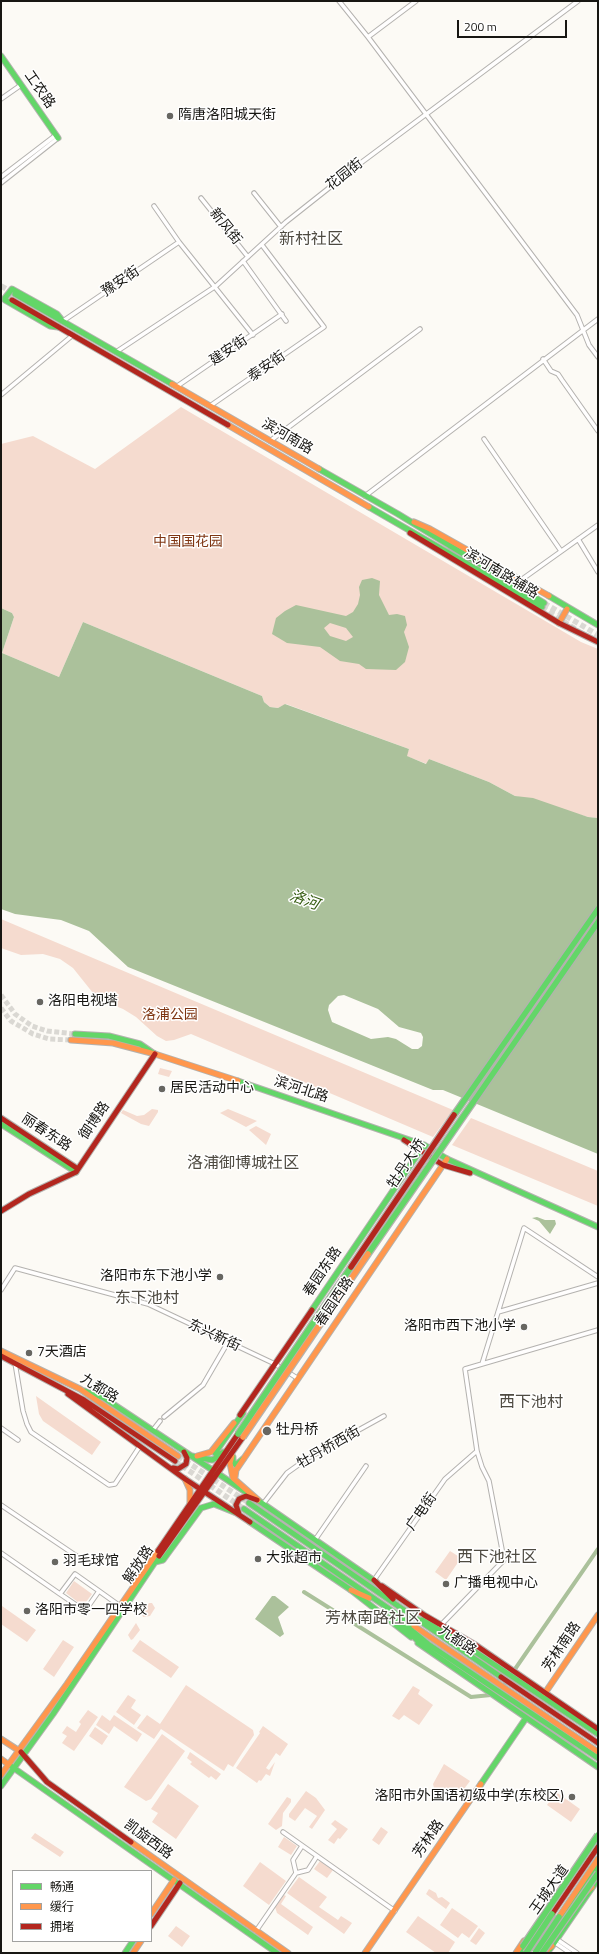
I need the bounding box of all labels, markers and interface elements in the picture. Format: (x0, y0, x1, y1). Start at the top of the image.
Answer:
scale bar (459, 12, 569, 38)
text: 200 m (464, 17, 497, 36)
street label: 工农路 (20, 68, 58, 112)
place label: 隋唐洛阳城天街 (178, 108, 276, 124)
marker: 隋唐洛阳城天街 (165, 111, 175, 121)
street label: 花园街 (323, 155, 367, 195)
street label: 新风街 (205, 205, 245, 249)
district label: 新村社区 (279, 230, 343, 250)
street label: 豫安街 (99, 263, 143, 301)
street label: 建安街 (207, 332, 251, 370)
street label: 泰安街 (245, 348, 289, 386)
street label: 滨河南路 (259, 416, 315, 458)
park label: 中国国花园 (153, 535, 223, 551)
street label: 滨河南路辅路 (461, 545, 541, 603)
water label: 洛河 (287, 887, 321, 915)
place label: 洛阳电视塔 (48, 994, 118, 1010)
marker: 洛阳电视塔 (35, 997, 45, 1007)
park label: 洛浦公园 (142, 1008, 198, 1024)
street label: 滨河北路 (272, 1073, 330, 1107)
place label: 居民活动中心 (170, 1081, 254, 1097)
marker: 居民活动中心 (157, 1084, 167, 1094)
street label: 御博路 (76, 1099, 114, 1143)
street label: 丽春东路 (18, 1111, 74, 1155)
street label: 牡丹大桥 (384, 1136, 430, 1192)
district label: 洛浦御博城社区 (187, 1154, 299, 1174)
street label: 春园东路 (300, 1244, 346, 1300)
place label: 洛阳市东下池小学 (100, 1269, 212, 1285)
marker: 洛阳市东下池小学 (215, 1272, 225, 1282)
street label: 春园西路 (312, 1274, 358, 1330)
district label: 东下池村 (115, 1289, 179, 1309)
street label: 东兴新街 (185, 1317, 243, 1355)
place label: 洛阳市西下池小学 (404, 1319, 516, 1335)
marker: 洛阳市西下池小学 (519, 1322, 529, 1332)
place label: 7天酒店 (37, 1345, 87, 1361)
marker: 7天酒店 (24, 1348, 34, 1358)
street label: 九都路 (77, 1371, 121, 1407)
district label: 西下池村 (499, 1393, 563, 1413)
place label: 牡丹桥 (276, 1423, 318, 1439)
street label: 牡丹桥西街 (294, 1423, 364, 1473)
marker: 牡丹桥 (261, 1425, 273, 1437)
street label: 广电街 (403, 1490, 441, 1534)
street label: 解放路 (120, 1543, 158, 1587)
district label: 西下池社区 (457, 1548, 537, 1568)
place label: 大张超市 (266, 1551, 322, 1567)
place label: 羽毛球馆 (63, 1554, 119, 1570)
marker: 大张超市 (253, 1554, 263, 1564)
marker: 羽毛球馆 (50, 1557, 60, 1567)
place label: 广播电视中心 (454, 1576, 538, 1592)
marker: 广播电视中心 (441, 1579, 451, 1589)
place label: 洛阳市零一四学校 (35, 1603, 147, 1619)
marker: 洛阳市零一四学校 (22, 1606, 32, 1616)
district label: 芳林南路社区 (325, 1609, 421, 1629)
street label: 芳林南路 (539, 1619, 585, 1675)
street label: 九都路 (435, 1622, 479, 1660)
place label: 洛阳市外国语初级中学(东校区) (375, 1789, 564, 1805)
marker: 洛阳市外国语初级中学(东校区) (567, 1792, 577, 1802)
street label: 凯旋西路 (120, 1817, 176, 1863)
street label: 芳林路 (410, 1817, 448, 1861)
street label: 王城大道 (527, 1862, 573, 1918)
legend (12, 1870, 152, 1942)
text: 畅通 (50, 1877, 74, 1896)
text: 缓行 (50, 1897, 74, 1916)
text: 拥堵 (50, 1917, 74, 1936)

